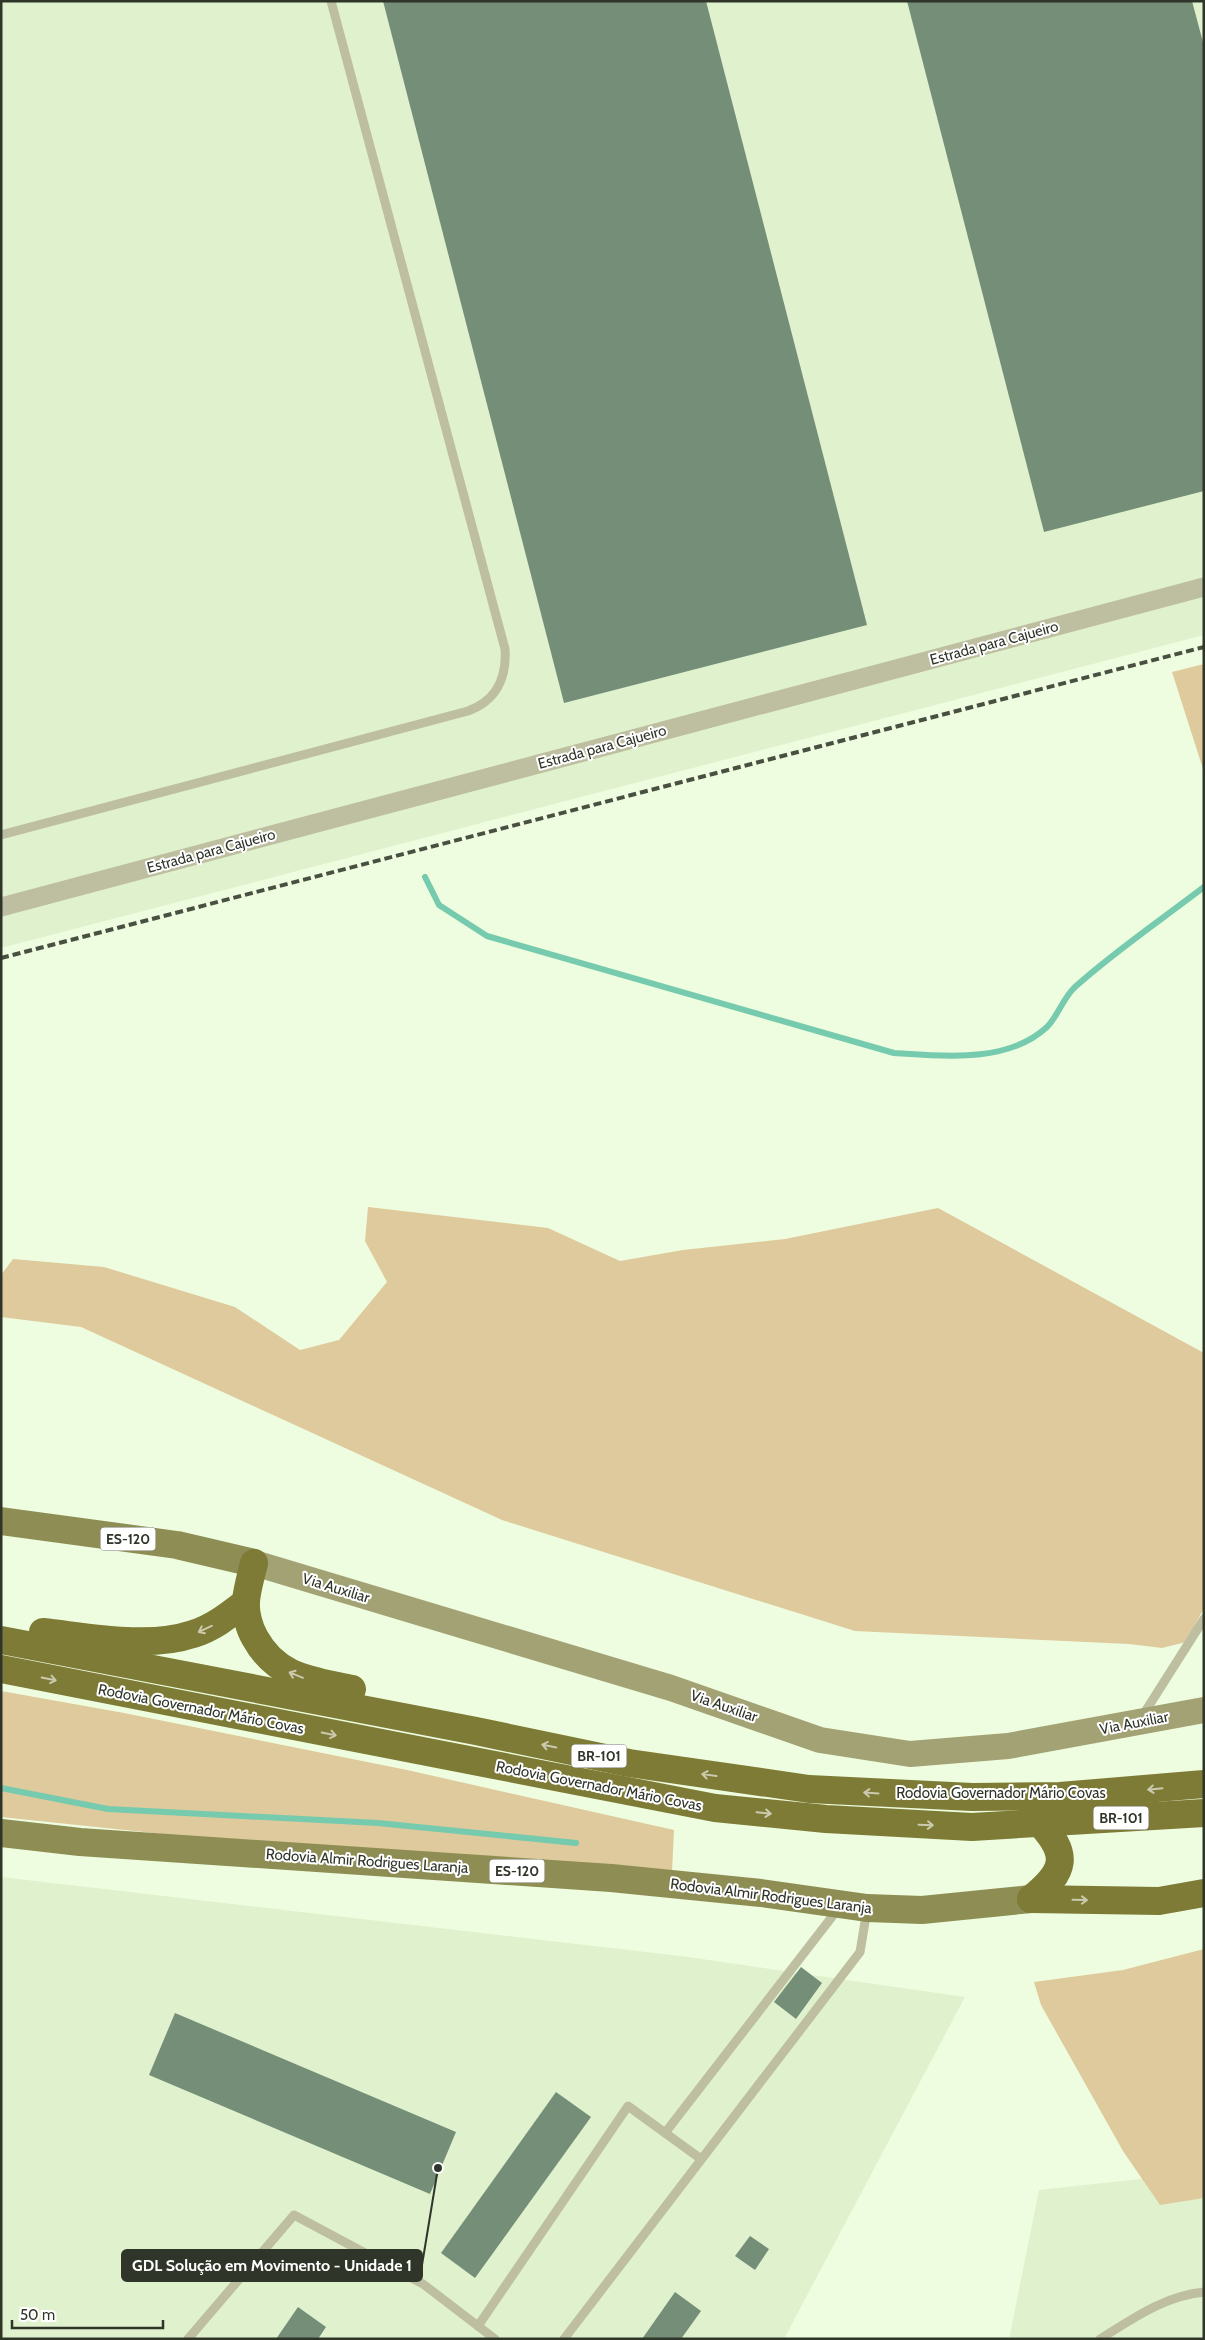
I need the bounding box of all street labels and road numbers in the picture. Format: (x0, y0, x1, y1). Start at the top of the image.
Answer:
street label: Estrada para Cajueiro (928, 617, 1060, 669)
street label: Estrada para Cajueiro (536, 721, 668, 773)
street label: Estrada para Cajueiro (145, 825, 277, 877)
road number: ES-120 (100, 1528, 156, 1550)
street label: Via Auxiliar (300, 1569, 372, 1607)
street label: Rodovia Governador Mário Covas (97, 1680, 305, 1738)
street label: Via Auxiliar (688, 1686, 760, 1726)
street label: Via Auxiliar (1098, 1707, 1170, 1738)
road number: BR-101 (572, 1744, 626, 1768)
street label: Rodovia Governador Mário Covas (495, 1757, 703, 1815)
street label: Rodovia Governador Mário Covas (896, 1784, 1106, 1802)
road number: BR-101 (1094, 1806, 1148, 1830)
street label: Rodovia Almir Rodrigues Laranja (265, 1845, 470, 1877)
road number: ES-120 (490, 1860, 544, 1882)
street label: Rodovia Almir Rodrigues Laranja (669, 1875, 874, 1917)

